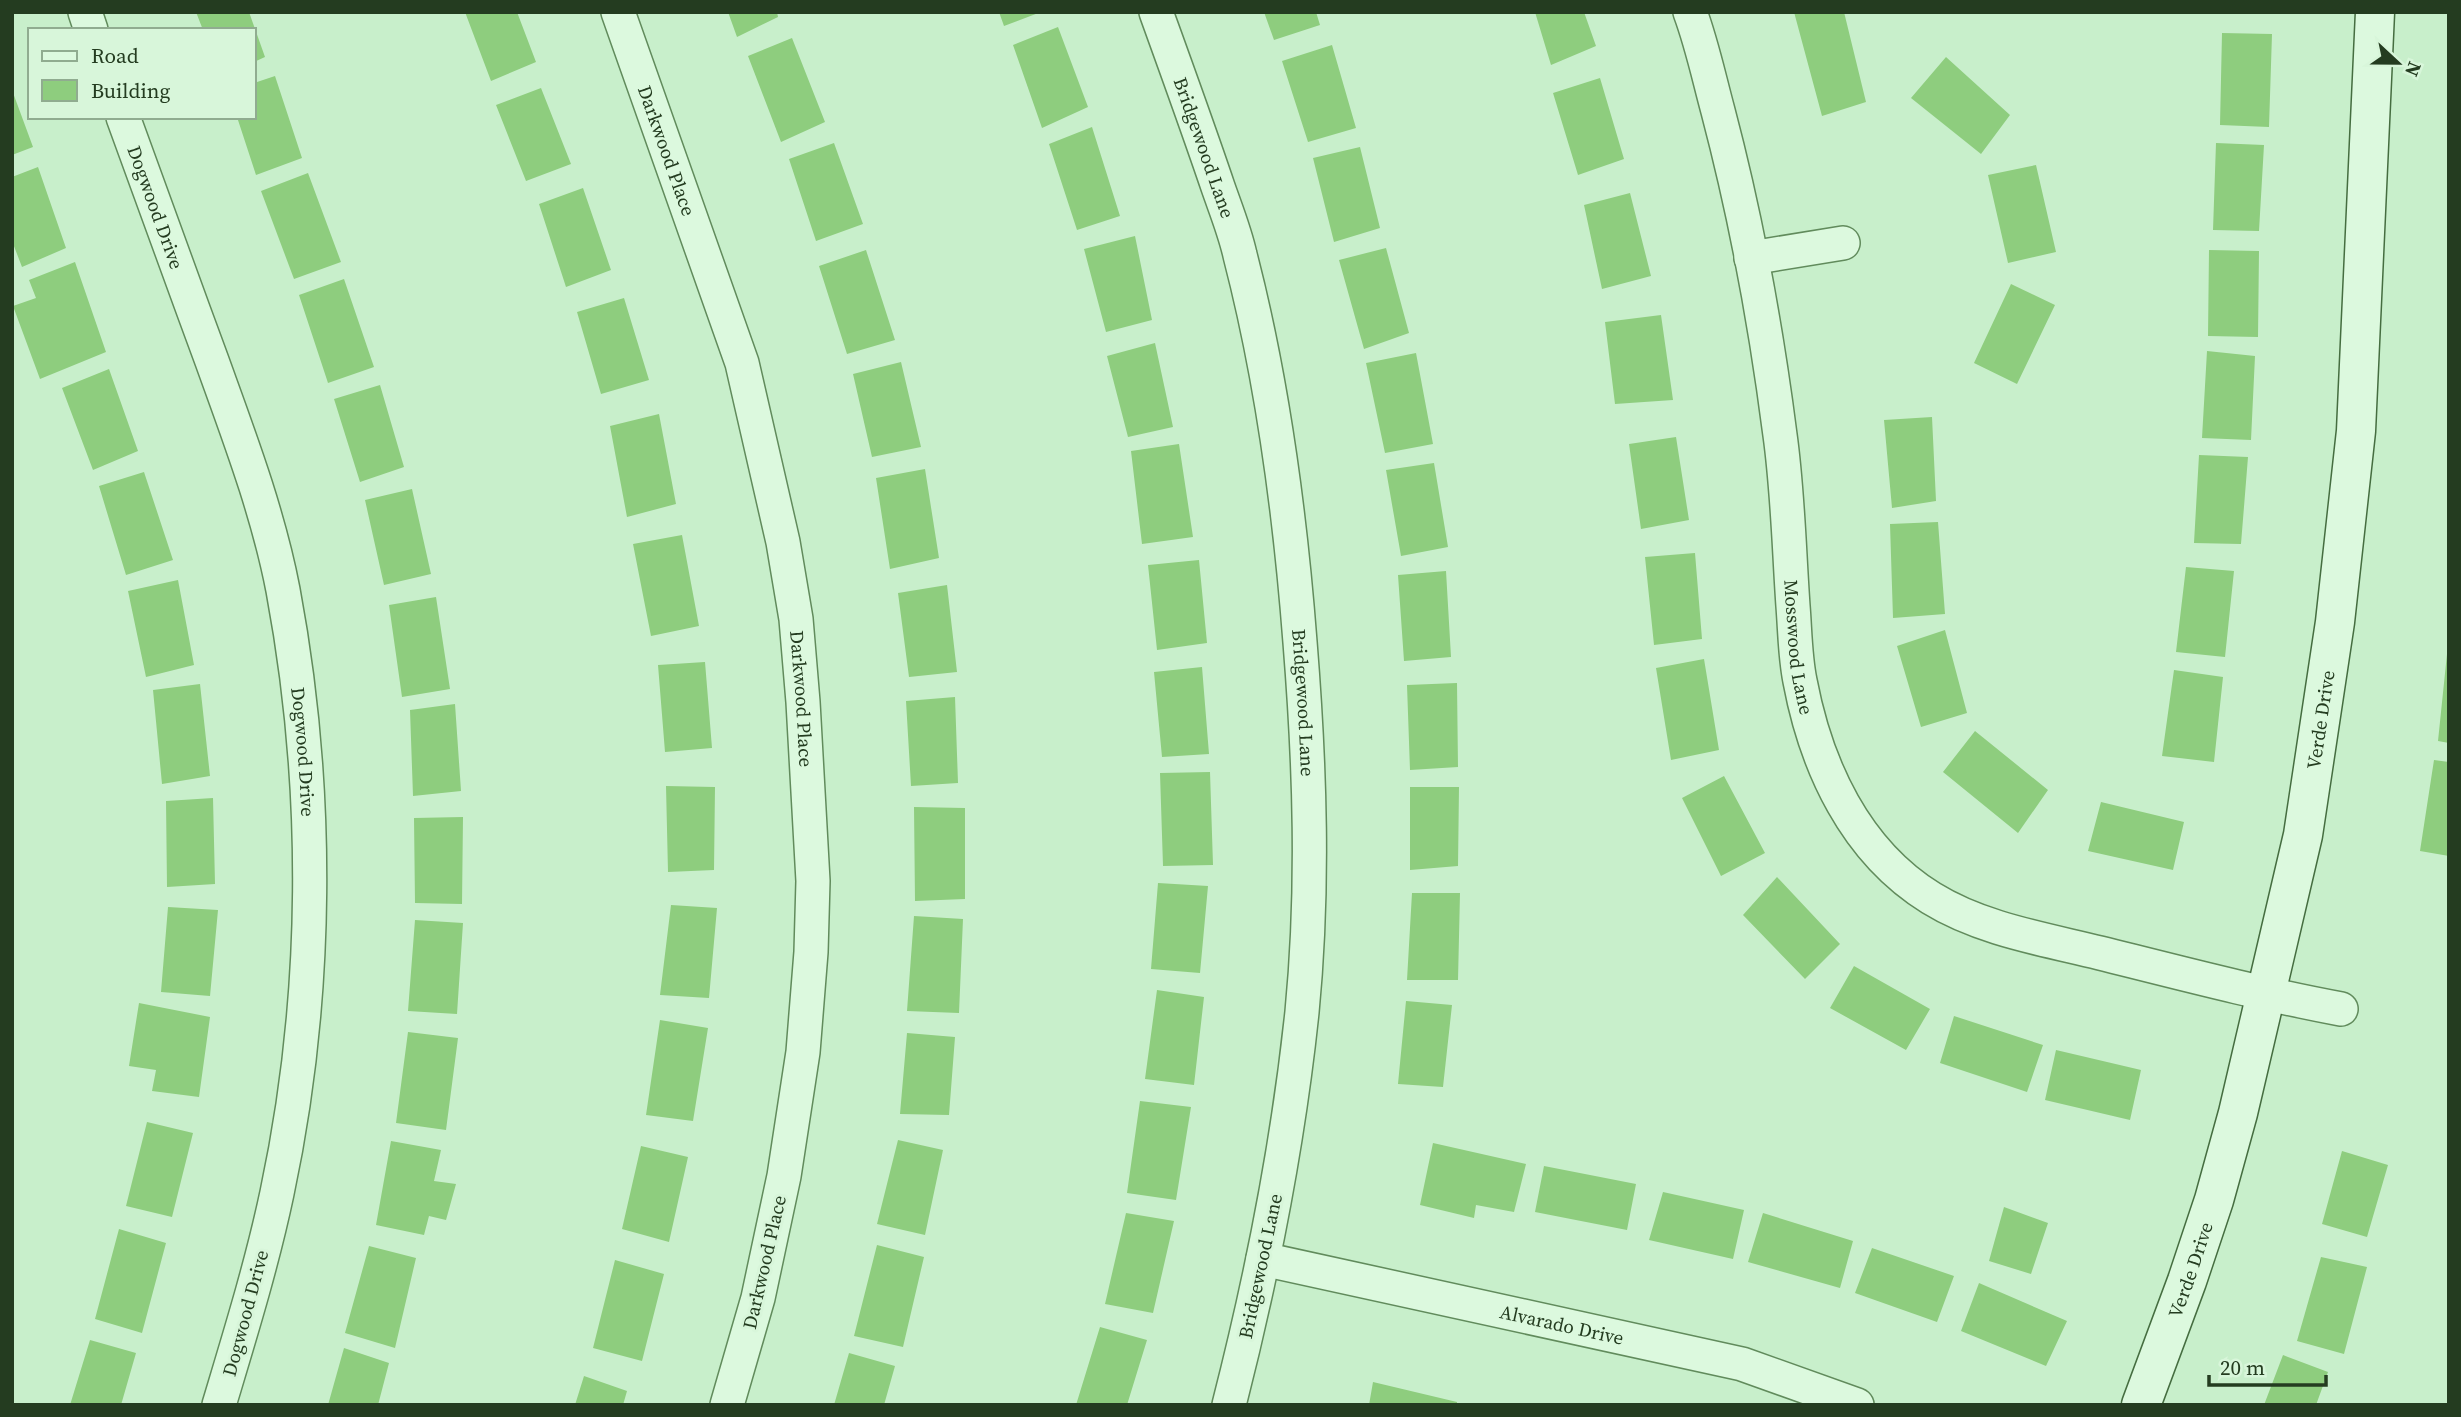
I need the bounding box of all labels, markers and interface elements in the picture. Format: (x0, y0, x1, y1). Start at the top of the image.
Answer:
legend (28, 28, 256, 119)
north arrow (2363, 28, 2433, 98)
text: Road (91, 41, 139, 70)
text: N (2399, 58, 2428, 81)
street label: Bridgewood Lane (1168, 74, 1241, 222)
text: Building (91, 76, 170, 105)
street label: Darkwood Place (632, 82, 702, 219)
street label: Dogwood Drive (121, 142, 190, 273)
street label: Mosswood Lane (1778, 579, 1820, 717)
street label: Bridgewood Lane (1286, 628, 1321, 777)
street label: Darkwood Place (784, 629, 820, 768)
street label: Verde Drive (2300, 668, 2341, 771)
street label: Dogwood Drive (285, 686, 321, 817)
street label: Bridgewood Lane (1232, 1191, 1288, 1341)
street label: Darkwood Place (736, 1192, 792, 1332)
street label: Verde Drive (2162, 1218, 2219, 1321)
street label: Dogwood Drive (216, 1247, 274, 1379)
street label: Alvarado Drive (1498, 1298, 1626, 1351)
scale bar (2209, 1344, 2326, 1388)
text: 20 m (2220, 1353, 2265, 1382)

